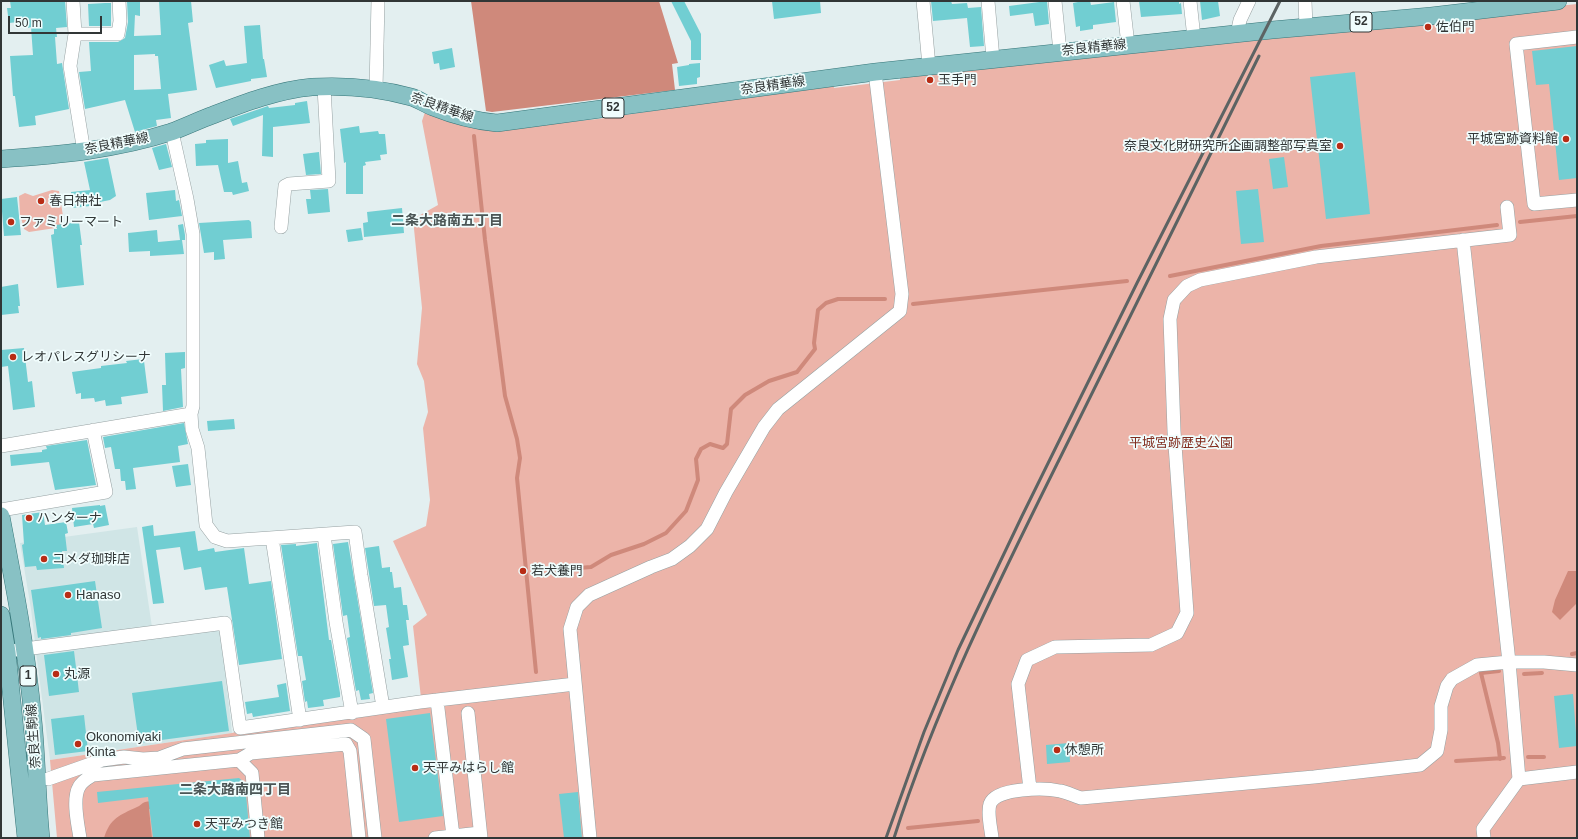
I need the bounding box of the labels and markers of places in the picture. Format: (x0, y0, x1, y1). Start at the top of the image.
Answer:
place label: 佐伯門 (1436, 19, 1475, 35)
marker: 佐伯門 (1423, 22, 1433, 32)
place label: 玉手門 (938, 72, 977, 88)
marker: 玉手門 (925, 75, 935, 85)
place label: 平城宮跡資料館 (1467, 131, 1558, 147)
marker: 平城宮跡資料館 (1561, 134, 1571, 144)
place label: 奈良文化財研究所企画調整部写真室 (1124, 138, 1332, 154)
marker: 奈良文化財研究所企画調整部写真室 (1335, 141, 1345, 151)
place label: 春日神社 (49, 193, 101, 209)
marker: 春日神社 (36, 196, 46, 206)
place label: ファミリーマート (19, 214, 123, 230)
marker: ファミリーマート (6, 217, 16, 227)
place label: レオパレスグリシーナ (21, 349, 151, 365)
marker: レオパレスグリシーナ (8, 352, 18, 362)
place label: ハンターナ (37, 510, 102, 526)
marker: ハンターナ (24, 513, 34, 523)
place label: コメダ珈琲店 (52, 551, 130, 567)
marker: コメダ珈琲店 (39, 554, 49, 564)
place label: 若犬養門 (531, 563, 583, 579)
marker: 若犬養門 (518, 566, 528, 576)
place label: Hanaso (76, 587, 121, 603)
marker: Hanaso (63, 590, 73, 600)
place label: 丸源 (64, 666, 90, 682)
marker: 丸源 (51, 669, 61, 679)
place label: Okonomiyaki Kinta (86, 729, 161, 760)
marker: Okonomiyaki Kinta (73, 739, 83, 749)
place label: 休憩所 (1065, 742, 1104, 758)
marker: 休憩所 (1052, 745, 1062, 755)
place label: 天平みはらし館 (423, 760, 514, 776)
marker: 天平みはらし館 (410, 763, 420, 773)
place label: 天平みつき館 (205, 816, 283, 832)
marker: 天平みつき館 (192, 819, 202, 829)

